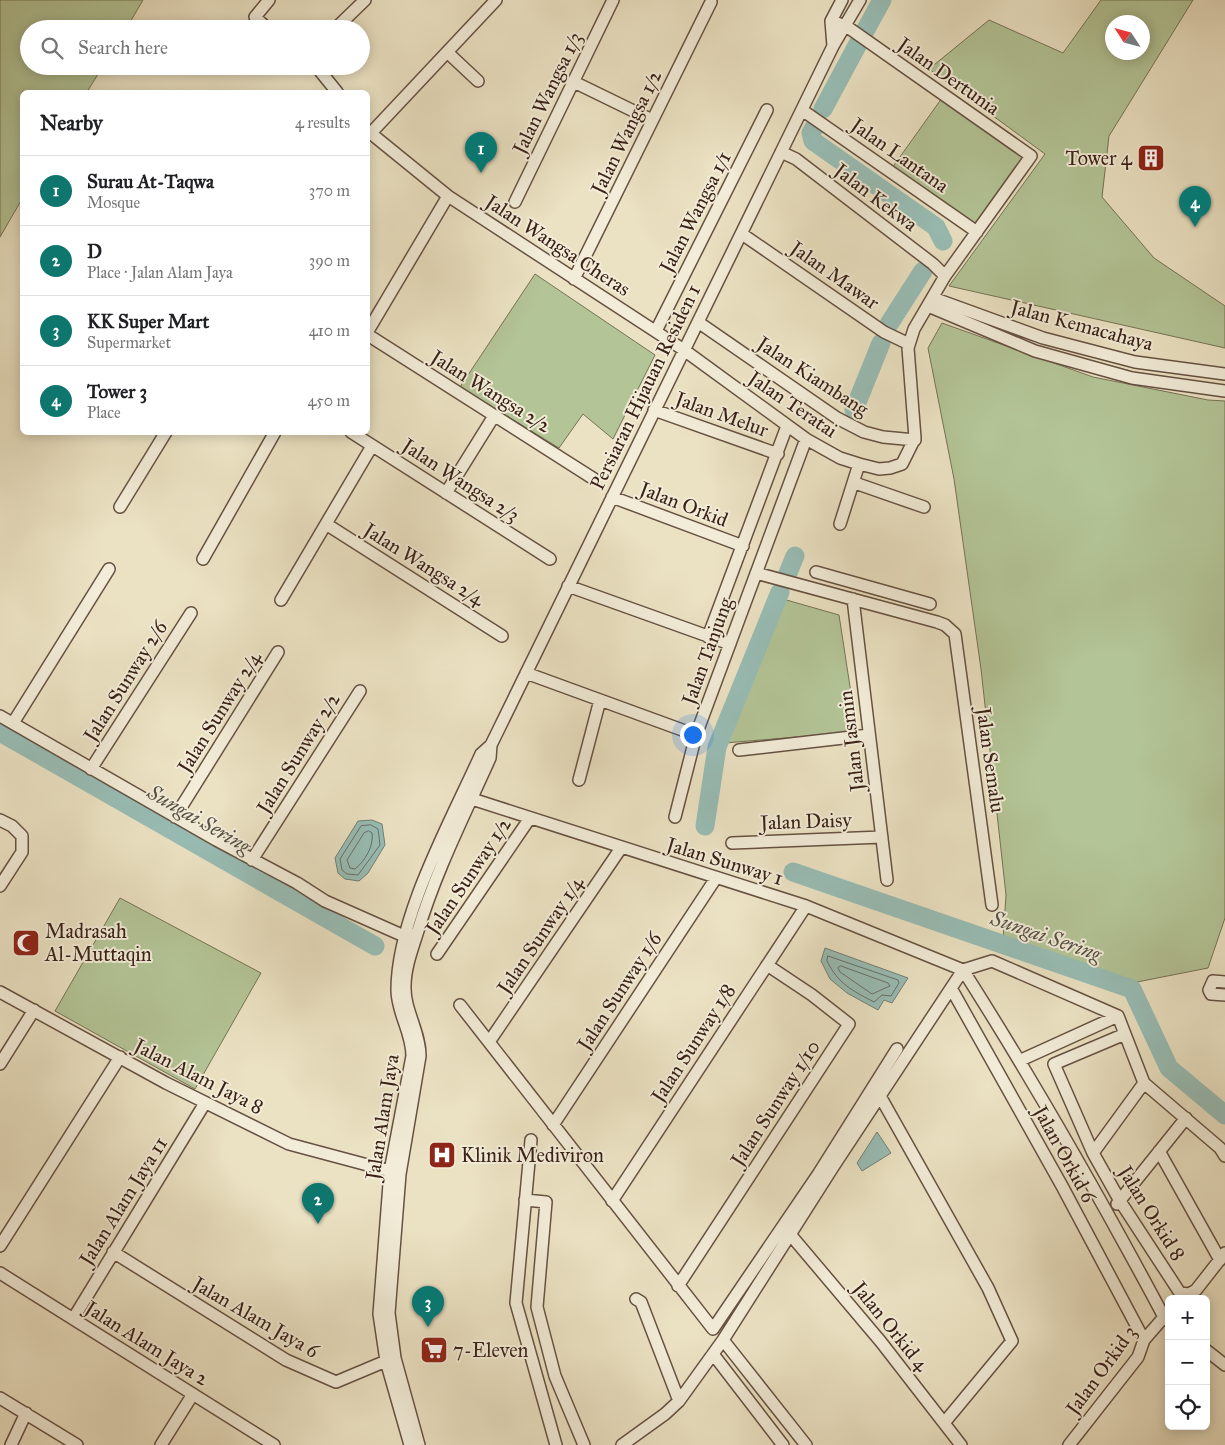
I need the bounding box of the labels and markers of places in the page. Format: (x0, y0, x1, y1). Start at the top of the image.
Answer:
pin: 1 (465, 132, 497, 173)
building icon: Tower 4 (1136, 143, 1166, 173)
place label: Tower 4 (1066, 146, 1133, 170)
pin: 4 (1179, 186, 1211, 227)
place label: Madrasah Al-Muttaqin (44, 919, 152, 967)
mosque icon: Madrasah Al-Muttaqin (11, 928, 41, 958)
hospital icon: Klinik Mediviron (427, 1140, 457, 1170)
place label: Klinik Mediviron (461, 1143, 604, 1167)
pin: 2 (302, 1183, 334, 1224)
pin: 3 (412, 1286, 444, 1327)
supermarket icon: 7-Eleven (419, 1335, 449, 1365)
place label: 7-Eleven (453, 1338, 528, 1362)

